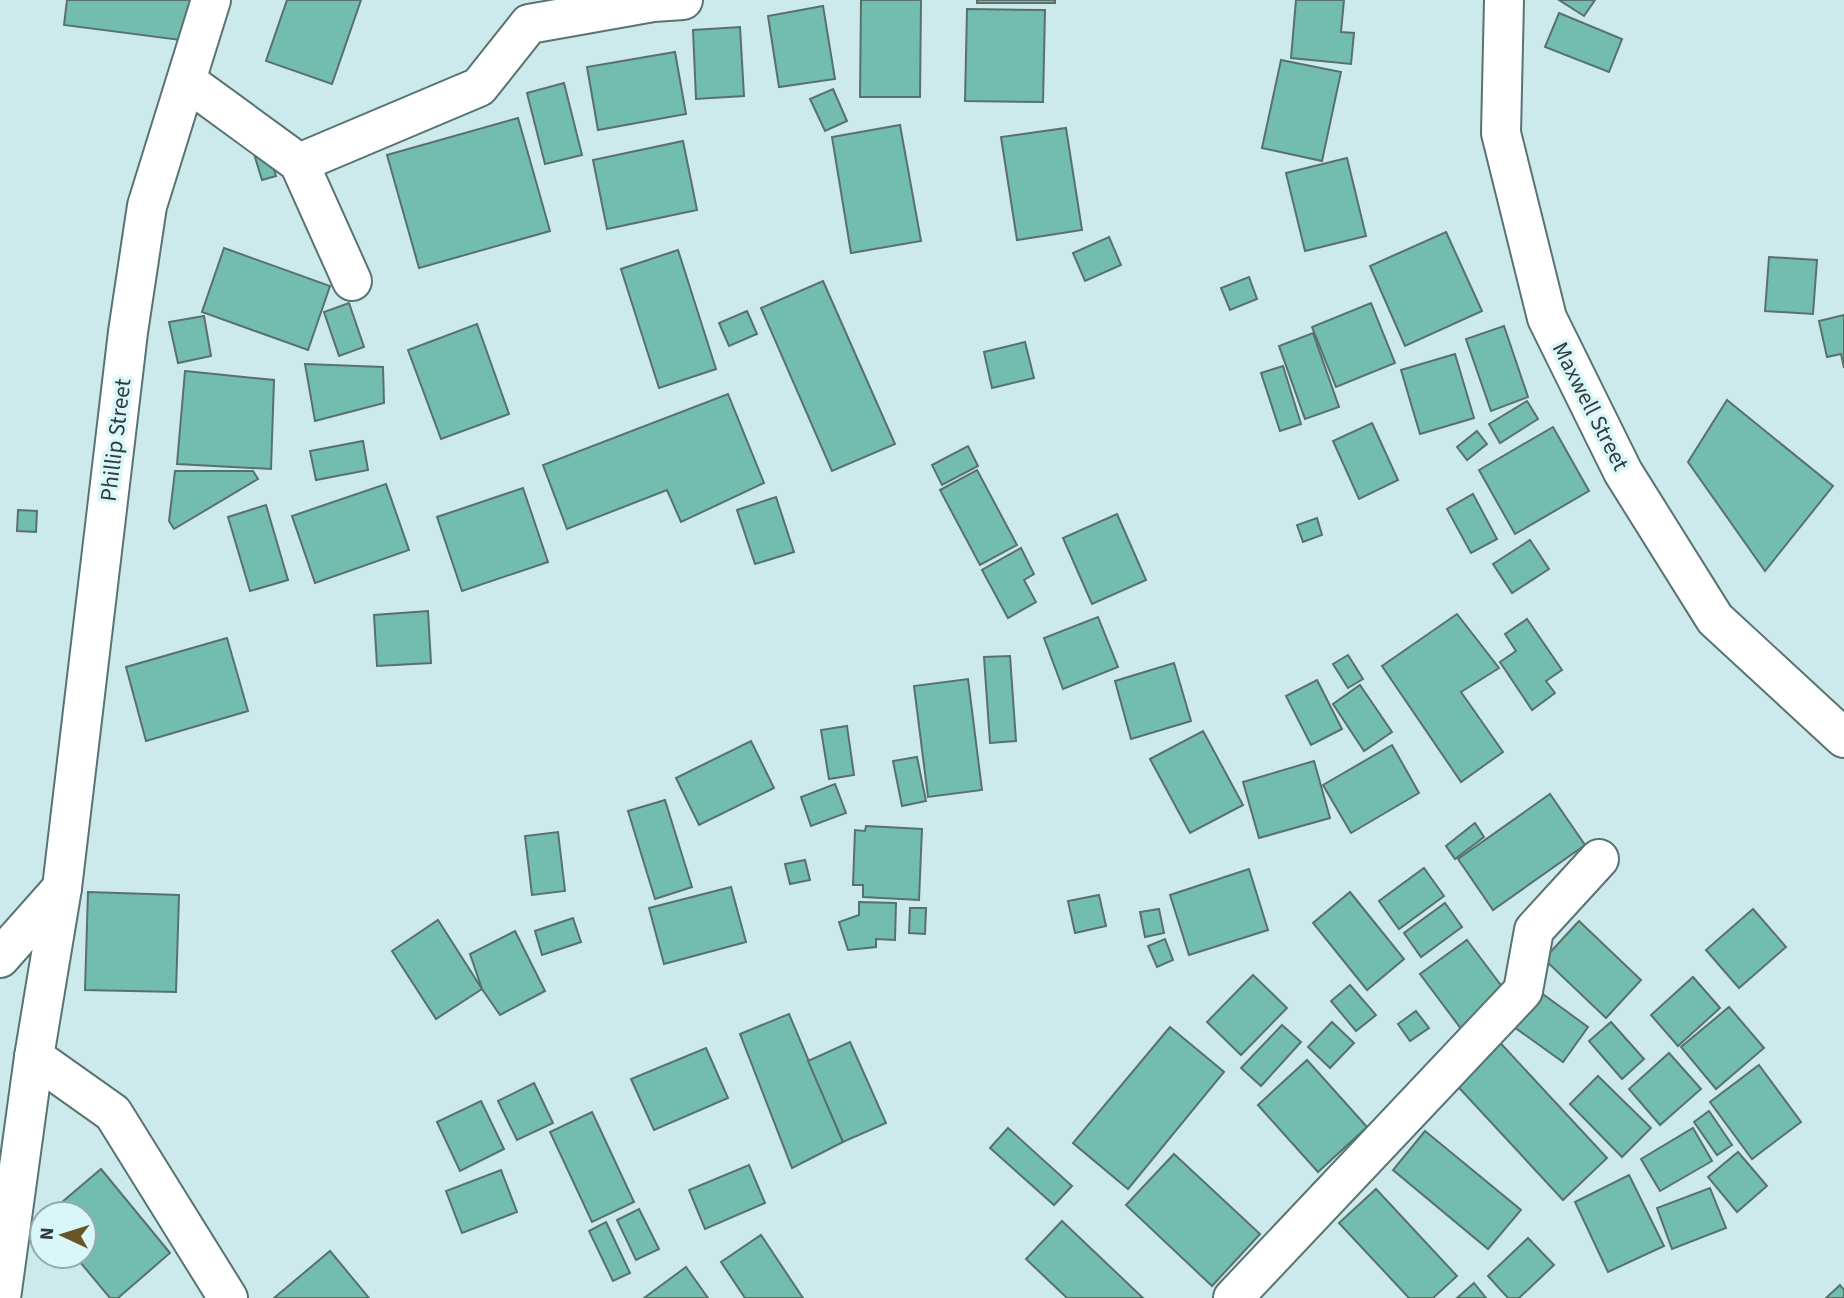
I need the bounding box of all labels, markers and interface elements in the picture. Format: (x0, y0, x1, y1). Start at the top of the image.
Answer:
street label: Maxwell Street (1544, 336, 1637, 476)
street label: Phillip Street (92, 377, 139, 503)
north arrow (28, 1200, 98, 1270)
text: N (34, 1227, 61, 1241)

